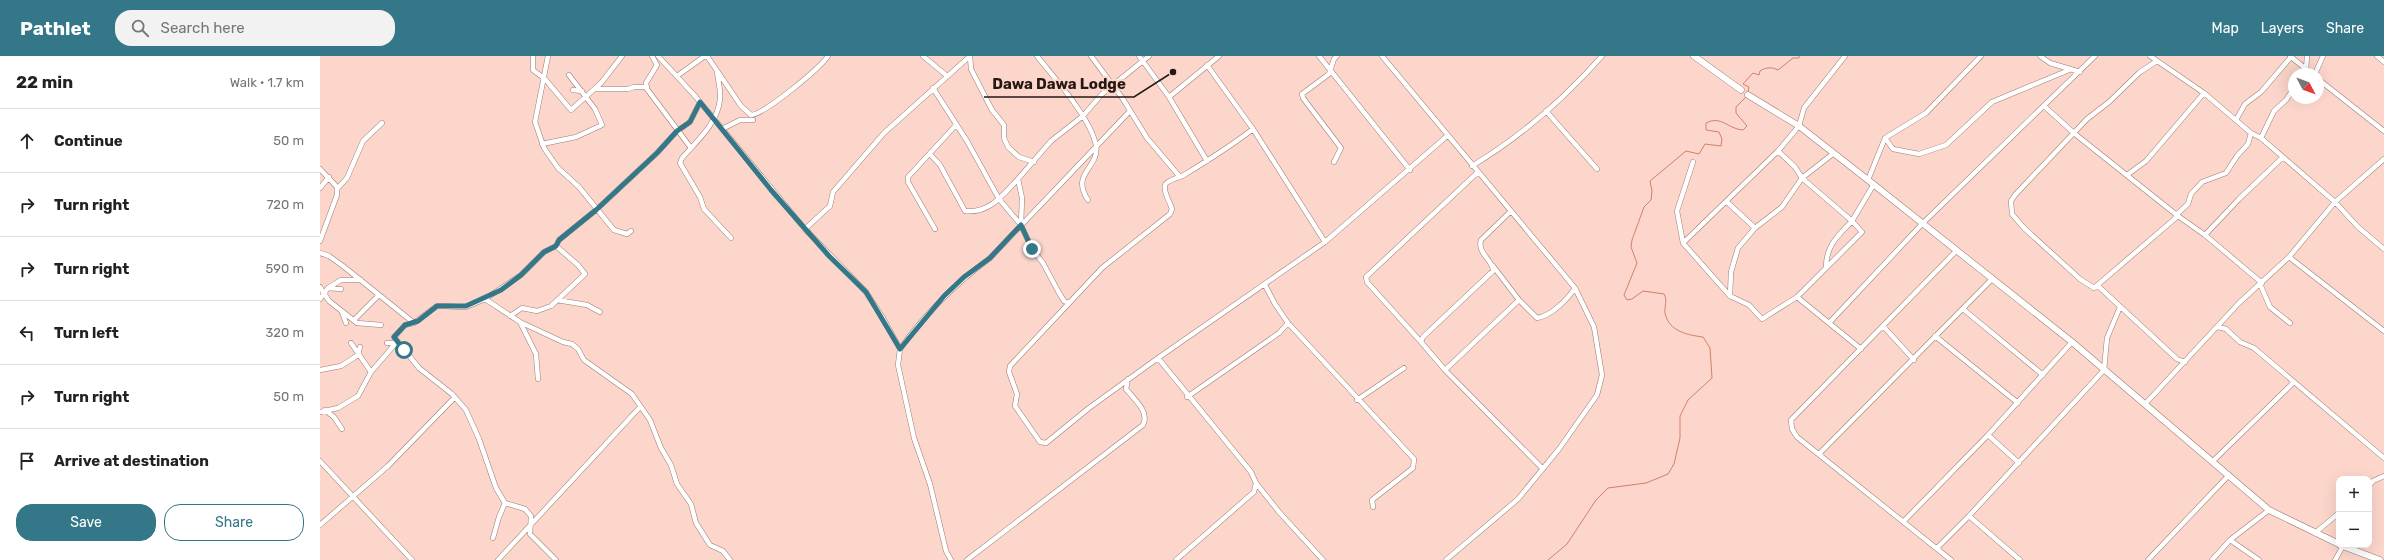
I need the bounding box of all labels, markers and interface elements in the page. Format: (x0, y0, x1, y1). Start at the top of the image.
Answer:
search box (115, 10, 395, 46)
text: Pathlet (20, 17, 91, 40)
icon: search (129, 17, 151, 39)
text: Search here (161, 19, 245, 37)
text: Map (2212, 20, 2239, 37)
text: Layers (2261, 20, 2304, 37)
text: Share (2326, 20, 2364, 37)
north arrow (2288, 68, 2324, 104)
callout: Dawa Dawa Lodge (984, 70, 1134, 97)
text: 22 min (16, 72, 73, 92)
text: Walk · 1.7 km (230, 75, 304, 90)
text: Dawa Dawa Lodge (992, 75, 1126, 93)
icon: ahead (16, 130, 38, 152)
text: Continue (54, 132, 123, 150)
text: 50 m (273, 133, 304, 148)
icon: right (16, 194, 38, 216)
text: Turn right (54, 196, 129, 214)
text: 720 m (267, 197, 304, 212)
route end (1023, 240, 1041, 258)
icon: right (16, 258, 38, 280)
text: Turn right (54, 260, 129, 278)
text: 590 m (266, 261, 304, 276)
icon: left (16, 322, 38, 344)
text: Turn left (54, 324, 119, 342)
text: 320 m (266, 325, 304, 340)
route start (395, 341, 413, 359)
icon: right (16, 386, 38, 408)
text: Turn right (54, 388, 129, 406)
text: 50 m (273, 389, 304, 404)
icon: arrive (16, 450, 38, 472)
text: Arrive at destination (54, 452, 209, 470)
map controls (2336, 476, 2372, 548)
button: + (2336, 476, 2372, 512)
button: Save (16, 504, 156, 541)
button: Share (164, 504, 304, 541)
button: − (2336, 512, 2372, 548)

